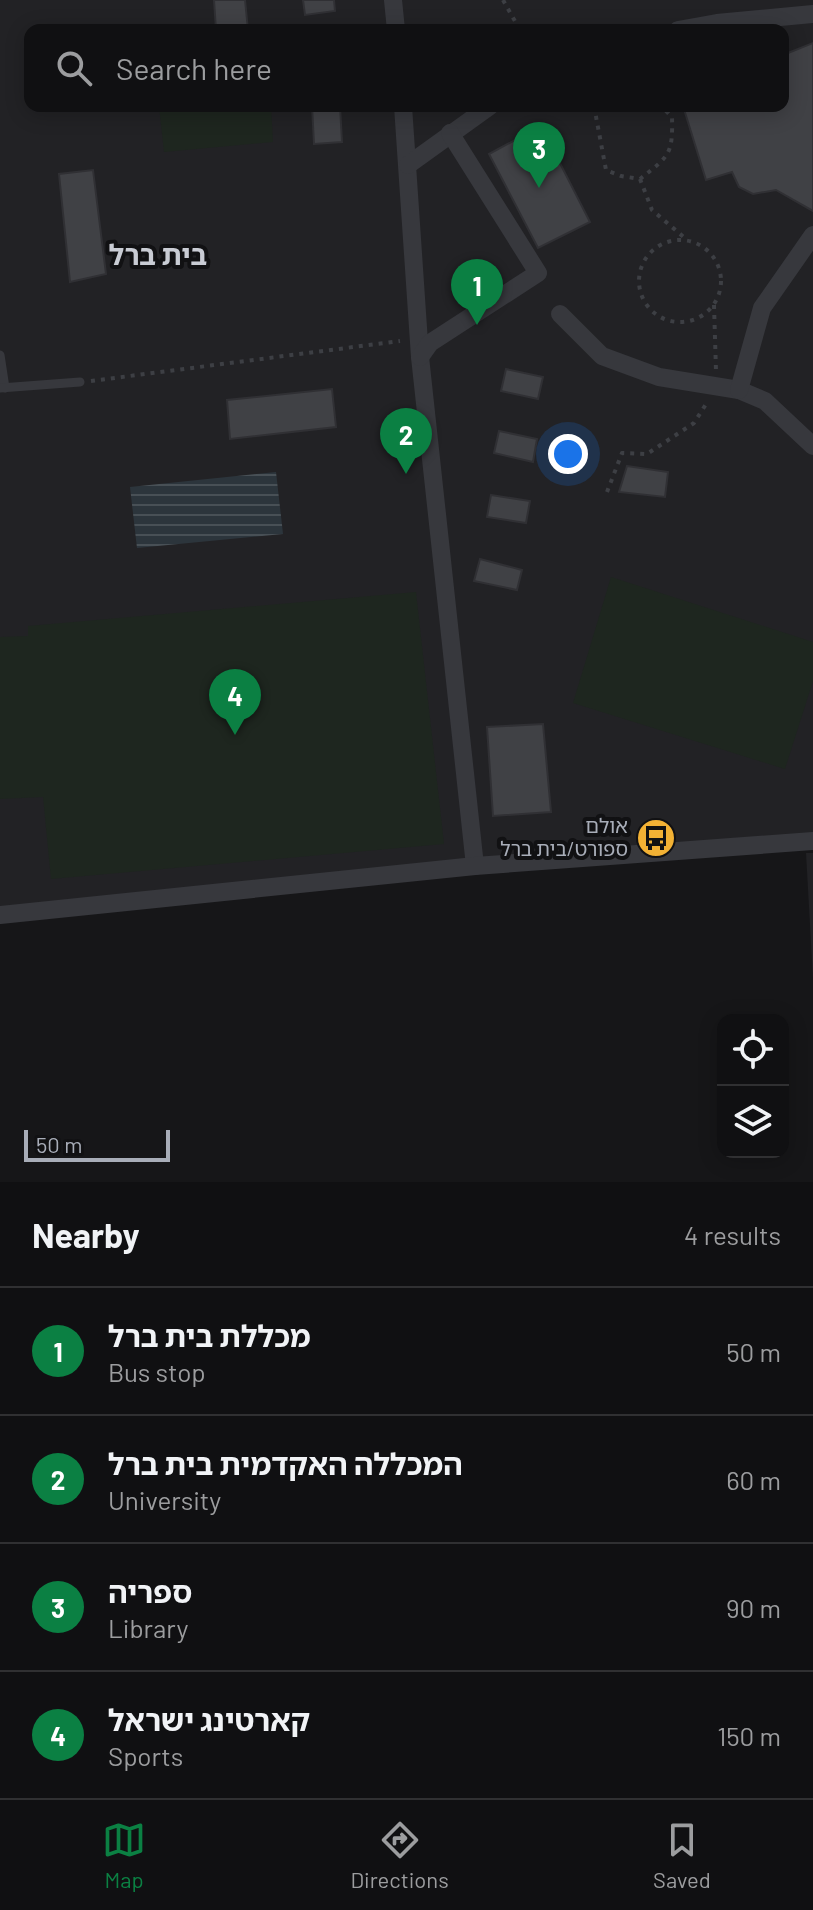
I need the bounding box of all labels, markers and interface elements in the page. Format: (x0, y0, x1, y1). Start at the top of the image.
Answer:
search box (24, 24, 789, 112)
icon: search (52, 46, 96, 90)
text: Search here (116, 50, 272, 86)
pin: 3 (513, 122, 565, 188)
district label: בית ברל (109, 237, 207, 271)
pin: 1 (451, 259, 503, 325)
pin: 2 (380, 408, 432, 474)
your location (548, 434, 588, 474)
pin: 4 (209, 669, 261, 735)
place label: אולם ספורט/בית ברל (500, 813, 628, 860)
bus stop icon: אולם ספורט/בית ברל (635, 817, 677, 859)
map controls (717, 1014, 789, 1158)
button: locate (717, 1014, 789, 1086)
button: layers (717, 1086, 789, 1158)
scale bar (24, 1126, 170, 1162)
text: 50 m (36, 1131, 82, 1157)
text: Nearby (32, 1214, 140, 1255)
text: 4 results (684, 1219, 781, 1250)
text: מכללת בית ברל (108, 1317, 311, 1353)
text: 1 (53, 1336, 63, 1367)
text: 50 m (726, 1336, 781, 1367)
text: Bus stop (108, 1356, 206, 1387)
text: המכללה האקדמית בית ברל (108, 1445, 463, 1481)
text: 2 (51, 1464, 65, 1495)
text: 60 m (726, 1464, 781, 1495)
text: University (108, 1484, 221, 1515)
text: ספריה (108, 1573, 192, 1609)
text: 3 (51, 1592, 65, 1623)
text: 90 m (726, 1592, 781, 1623)
text: Library (108, 1612, 188, 1643)
text: קארטינג ישראל (108, 1701, 310, 1737)
text: 4 (50, 1720, 66, 1751)
text: 150 m (717, 1720, 781, 1751)
text: Sports (108, 1740, 183, 1771)
tab: Map (102, 1818, 146, 1892)
tab: Directions (350, 1818, 449, 1892)
tab: Saved (653, 1818, 711, 1892)

